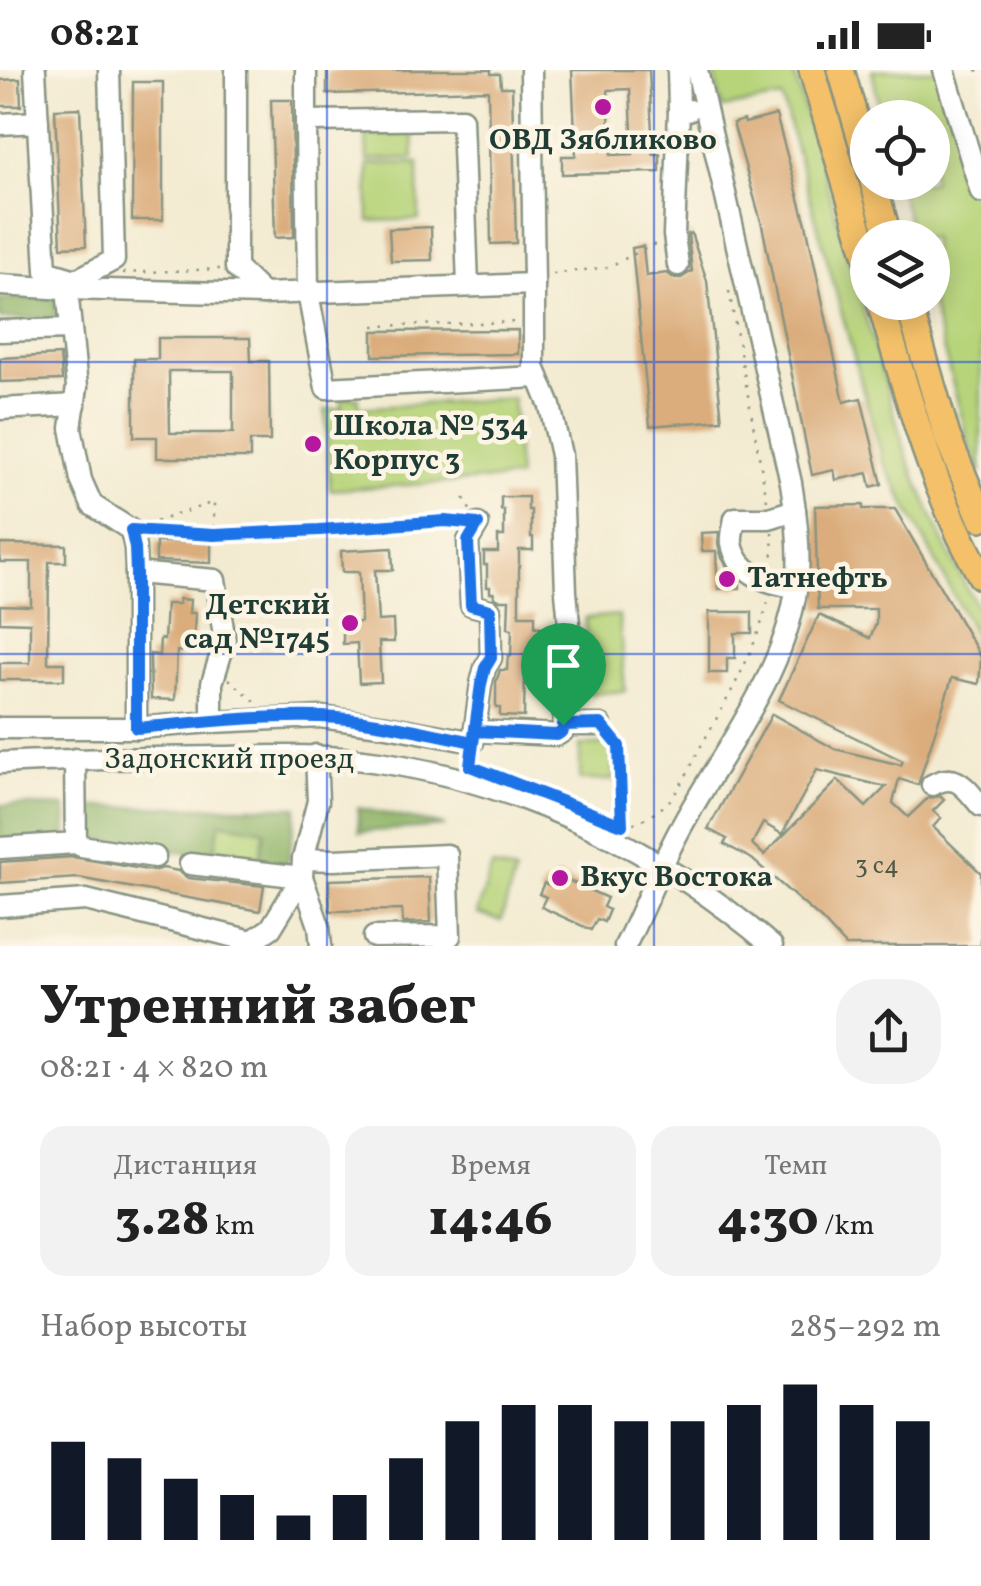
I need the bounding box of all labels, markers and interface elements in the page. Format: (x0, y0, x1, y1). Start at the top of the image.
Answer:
text: 08:21 (50, 9, 140, 62)
marker: ОВД Зябликово (592, 96, 614, 118)
map controls (850, 100, 950, 320)
button: locate (850, 100, 950, 200)
place label: ОВД Зябликово (489, 120, 717, 162)
button: layers (850, 220, 950, 320)
place label: Школа № 534 Корпус 3 (333, 406, 528, 482)
marker: Школа № 534 Корпус 3 (302, 433, 324, 455)
place label: Татнефть (747, 558, 888, 600)
marker: Татнефть (716, 568, 738, 590)
place label: Детский сад №1745 (184, 585, 330, 661)
marker: Детский сад №1745 (339, 612, 361, 634)
pin (521, 623, 606, 726)
icon: arrive (536, 638, 591, 693)
street label: Задонский проезд (104, 739, 354, 781)
house number: 3 с4 (855, 849, 899, 884)
place label: Вкус Востока (580, 857, 773, 899)
marker: Вкус Востока (549, 867, 571, 889)
text: Утренний забег (40, 971, 476, 1047)
button: share (836, 979, 941, 1084)
text: 08:21 · 4 × 820 m (40, 1047, 268, 1091)
text: Дистанция (113, 1147, 257, 1186)
text: Время (450, 1147, 531, 1186)
text: Темп (764, 1147, 827, 1186)
text: 3.28 (115, 1186, 210, 1256)
text: 14:46 (428, 1186, 553, 1256)
text: 4:30 (717, 1186, 819, 1256)
text: km (210, 1207, 255, 1246)
text: /km (819, 1207, 874, 1246)
text: Набор высоты (40, 1306, 247, 1350)
text: 285–292 m (789, 1306, 941, 1350)

